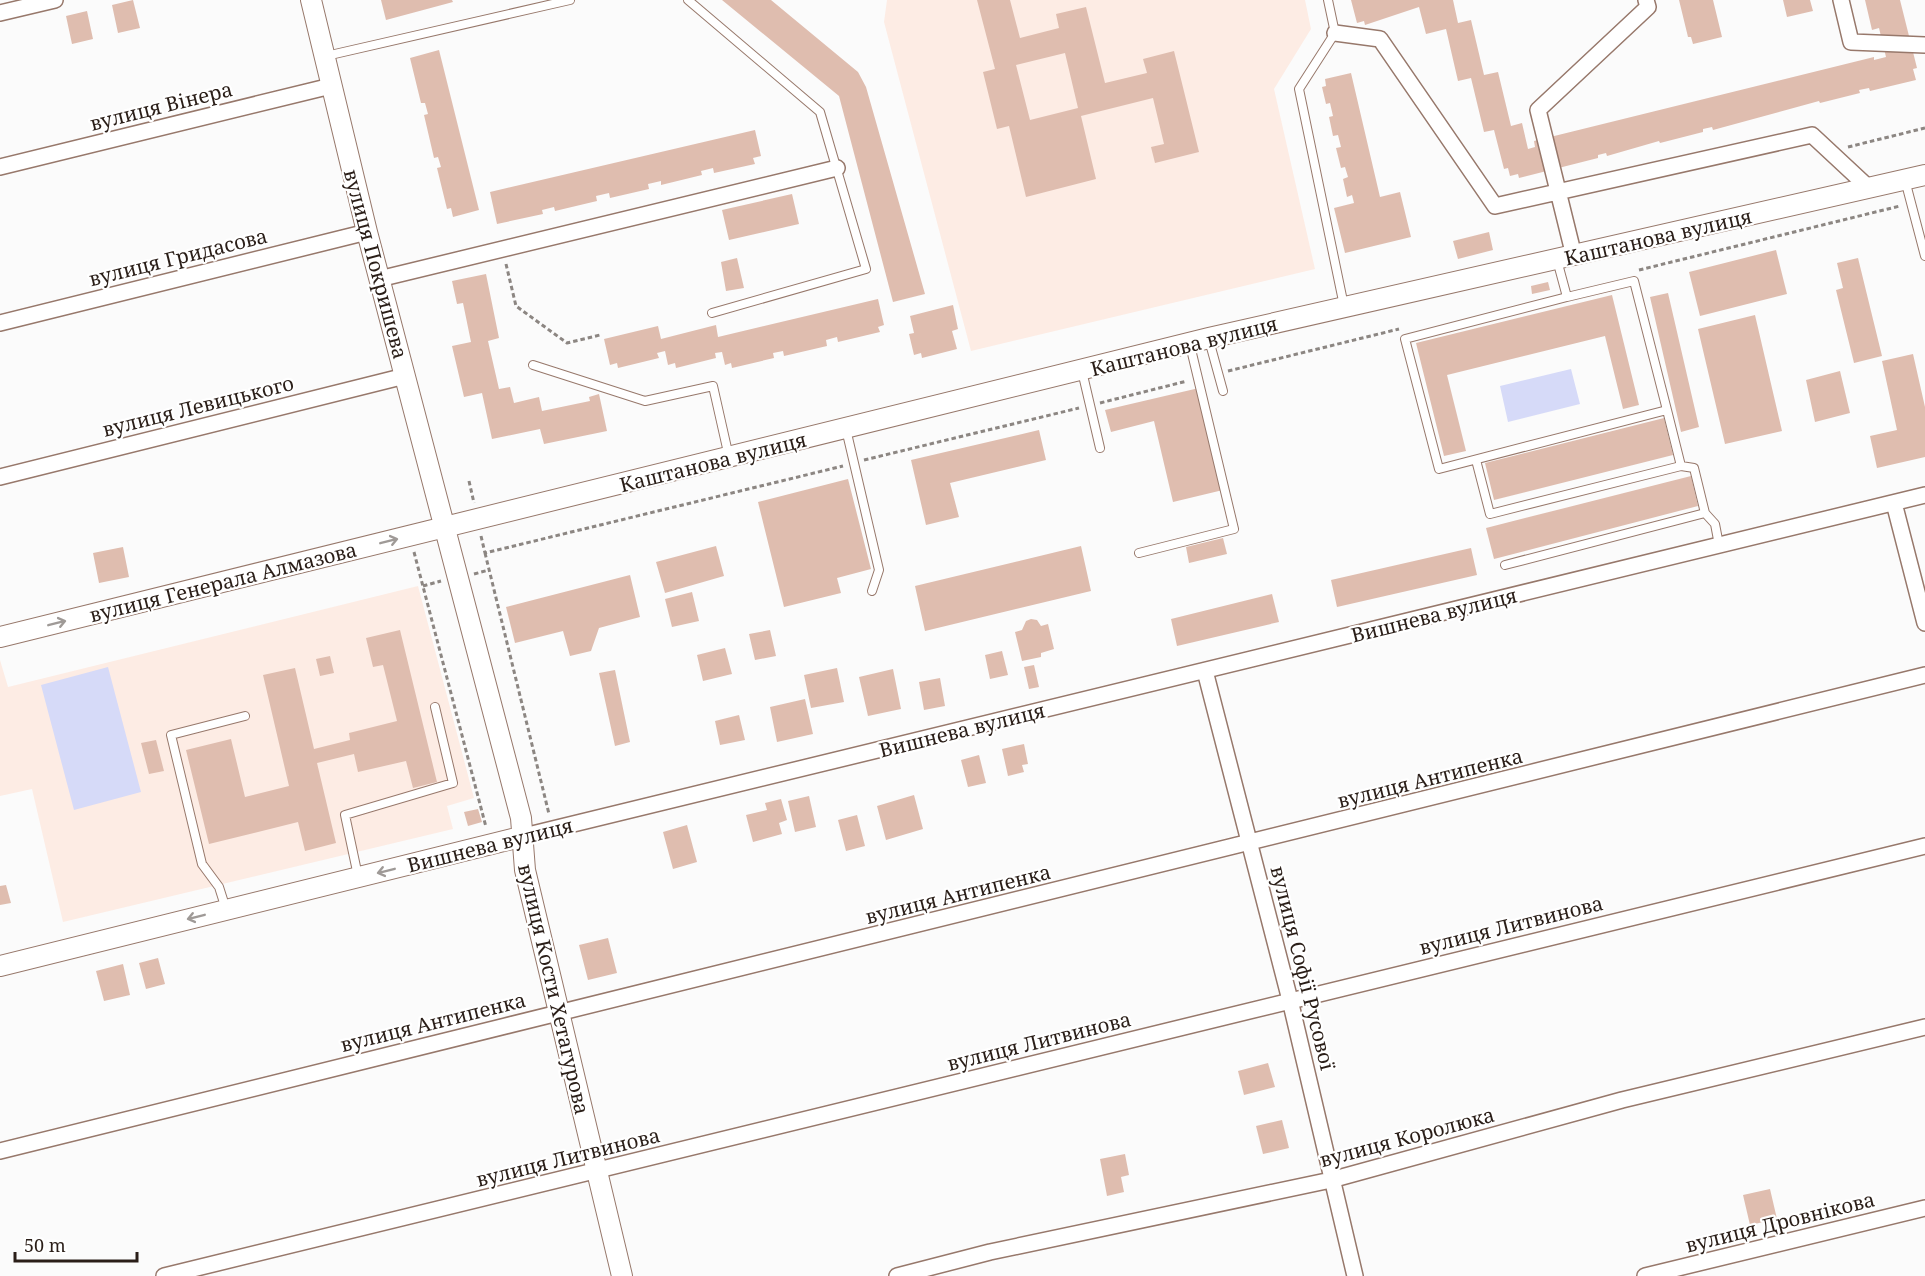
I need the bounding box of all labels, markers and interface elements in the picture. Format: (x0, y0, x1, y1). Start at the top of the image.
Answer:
street label: вулиця Вінера (87, 75, 235, 137)
street label: вулиця Покришева (338, 166, 414, 362)
street label: Каштанова вулиця (1562, 202, 1754, 272)
street label: вулиця Гридасова (86, 222, 270, 292)
street label: Каштанова вулиця (1088, 310, 1280, 382)
street label: вулиця Левицького (99, 369, 297, 443)
street label: Каштанова вулиця (617, 426, 809, 498)
one-way arrow (379, 534, 398, 546)
street label: вулиця Генерала Алмазова (86, 536, 360, 628)
street label: Вишнева вулиця (1348, 581, 1520, 649)
one-way arrow (47, 617, 66, 629)
street label: Вишнева вулиця (876, 696, 1048, 764)
street label: вулиця Антипенка (1334, 742, 1526, 814)
street label: Вишнева вулиця (404, 811, 576, 879)
street label: вулиця Антипенка (862, 858, 1054, 930)
street label: вулиця Кости Хетагурова (512, 861, 596, 1117)
street label: вулиця Софії Русової (1265, 863, 1342, 1073)
one-way arrow (377, 865, 396, 877)
street label: вулиця Литвинова (1416, 889, 1606, 961)
one-way arrow (187, 912, 206, 924)
street label: вулиця Антипенка (337, 986, 529, 1058)
street label: вулиця Литвинова (944, 1005, 1134, 1077)
street label: вулиця Королюка (1317, 1101, 1497, 1173)
street label: вулиця Литвинова (473, 1121, 663, 1193)
street label: вулиця Дровнікова (1682, 1185, 1878, 1259)
scale bar (15, 1225, 136, 1263)
text: 50 m (24, 1233, 66, 1257)

